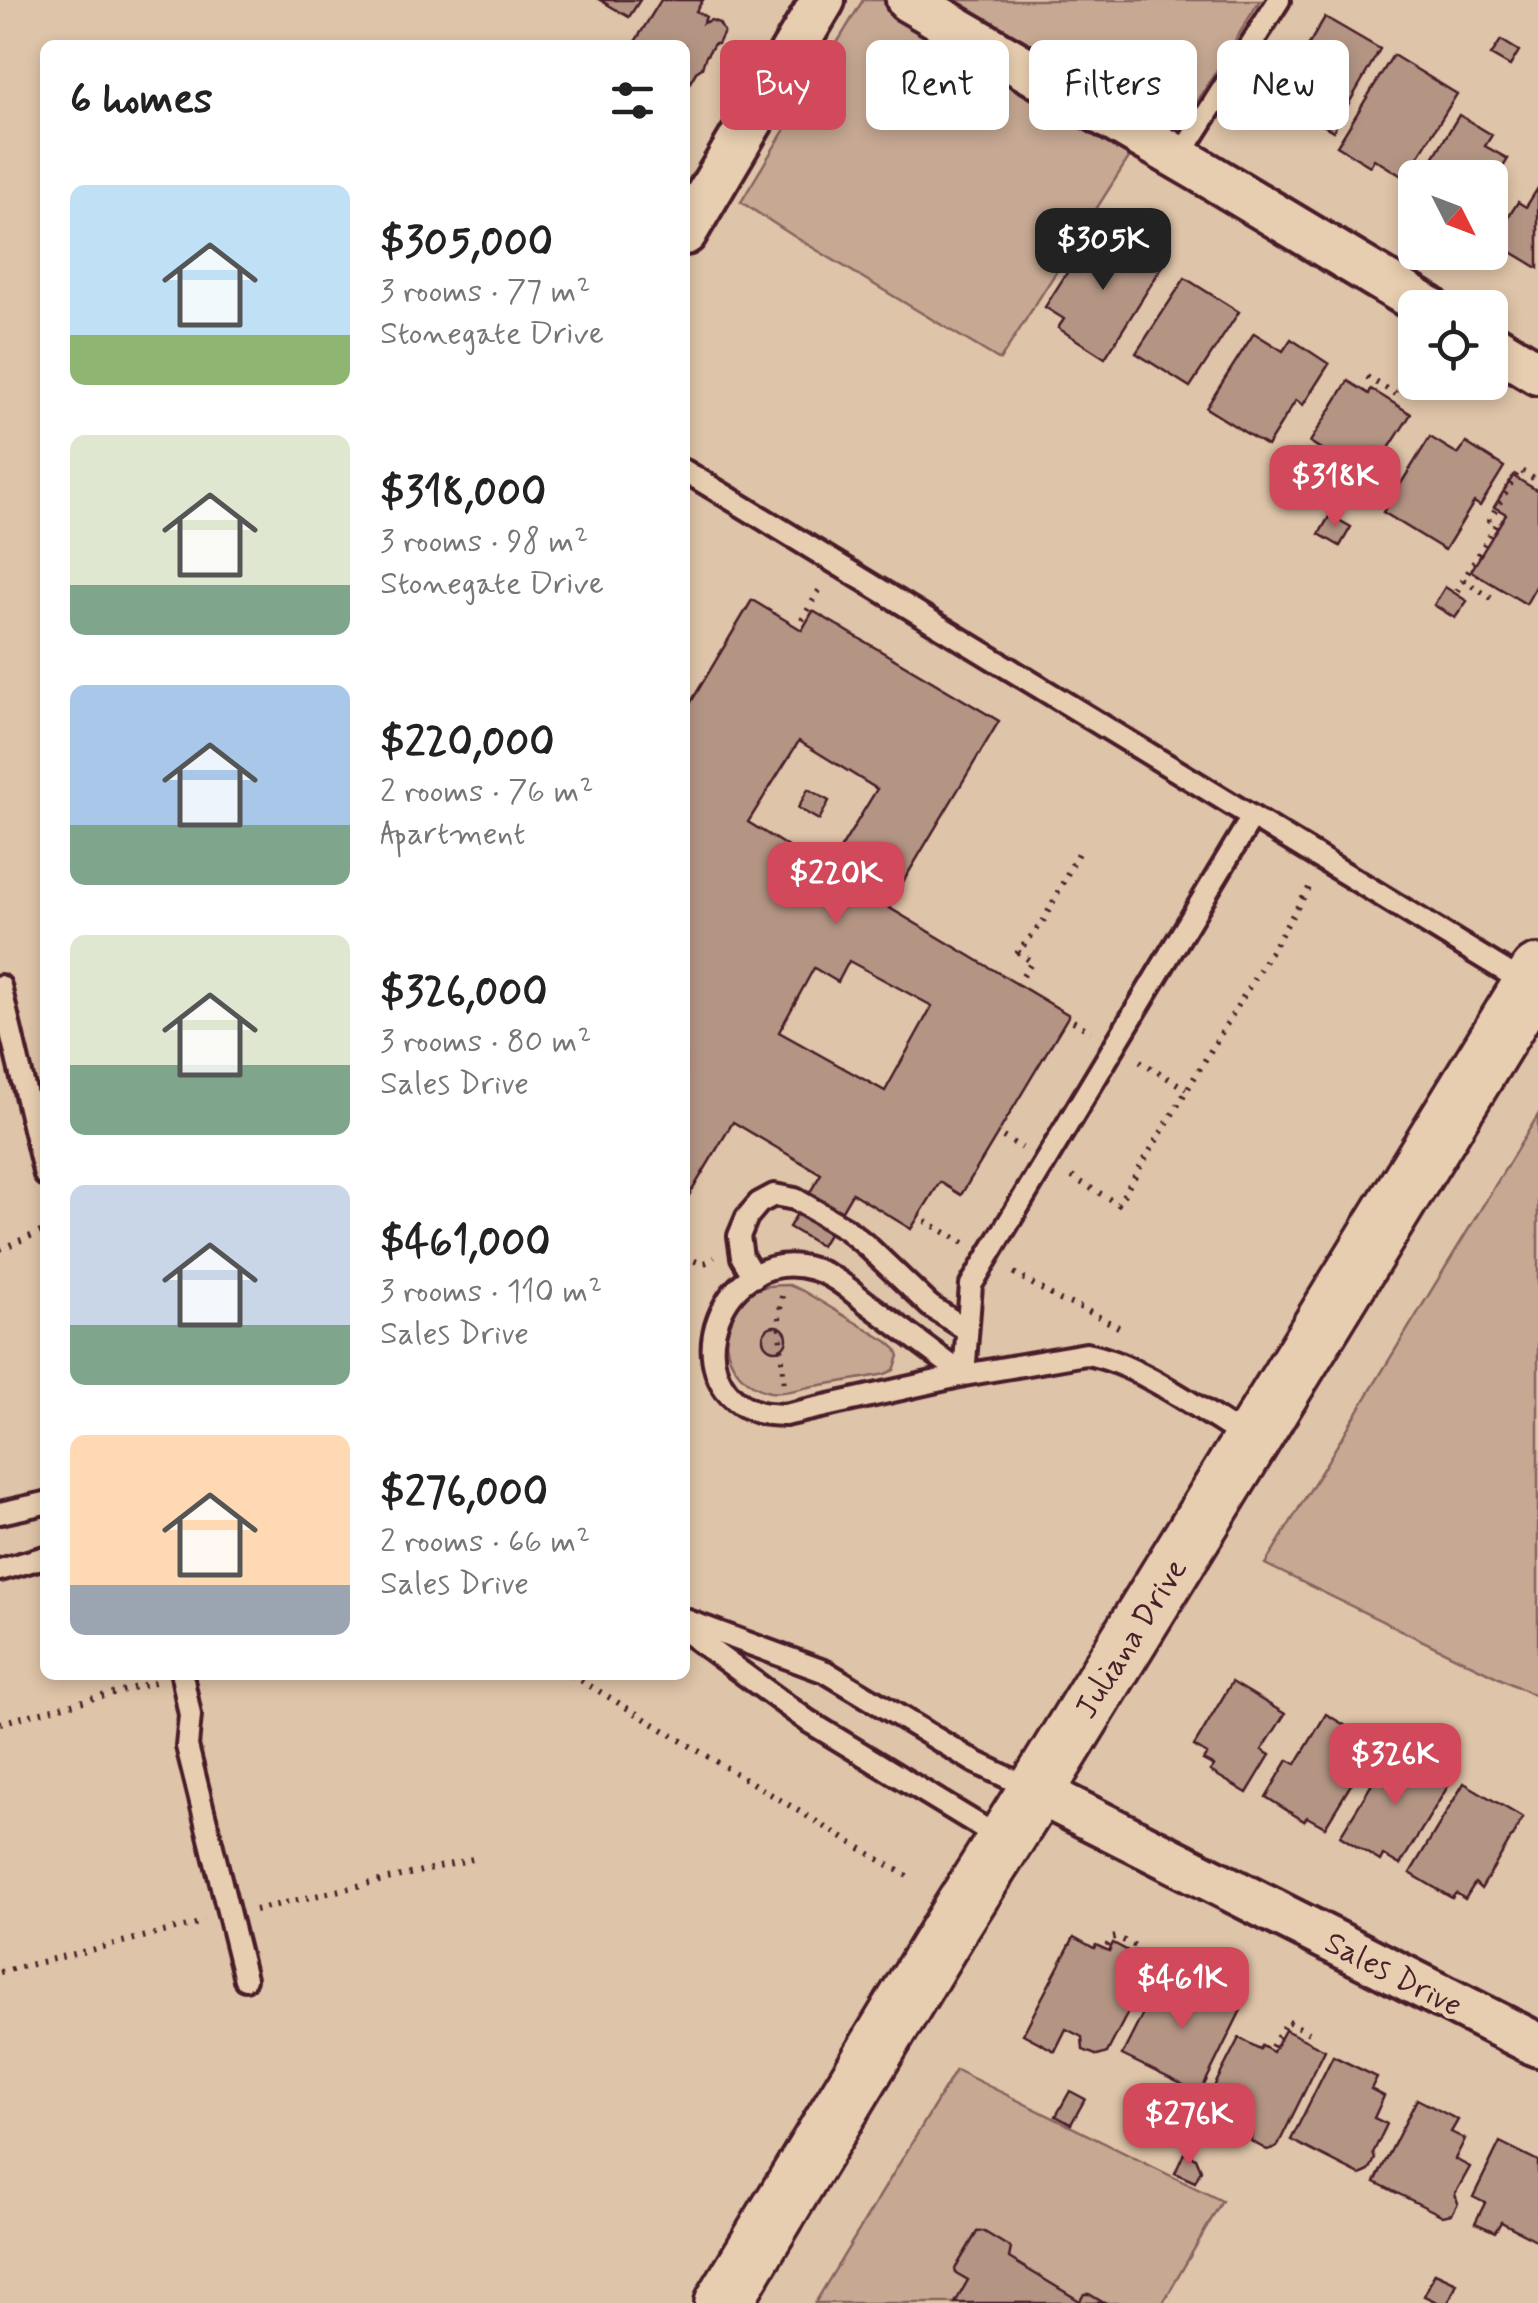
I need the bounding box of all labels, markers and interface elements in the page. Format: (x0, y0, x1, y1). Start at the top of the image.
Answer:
chip: Buy (720, 40, 846, 130)
chip: Rent (866, 40, 1009, 130)
chip: Filters (1029, 40, 1197, 130)
chip: New (1217, 40, 1349, 130)
text: 6 homes (70, 73, 213, 128)
icon: filters (605, 73, 660, 128)
north arrow (1398, 160, 1508, 270)
map controls (1398, 160, 1508, 400)
pin: $305K (1033, 208, 1173, 293)
text: $305,000 (380, 216, 553, 271)
text: $305K (1057, 219, 1149, 261)
icon: home (150, 225, 270, 345)
text: 3 rooms · 77 m² (380, 271, 591, 313)
button: locate (1398, 290, 1508, 400)
text: Stonegate Drive (380, 313, 604, 355)
pin: $318K (1265, 445, 1405, 530)
text: $318K (1292, 456, 1378, 498)
text: $318,000 (380, 466, 546, 521)
icon: home (150, 475, 270, 595)
text: 3 rooms · 98 m² (380, 521, 588, 563)
text: Stonegate Drive (380, 563, 604, 605)
text: $220,000 (380, 716, 555, 771)
icon: home (150, 725, 270, 845)
text: 2 rooms · 76 m² (380, 771, 593, 813)
text: Apartment (380, 813, 525, 855)
pin: $220K (766, 842, 906, 927)
text: $220K (789, 853, 883, 895)
text: $326,000 (380, 966, 548, 1021)
icon: home (150, 975, 270, 1095)
text: 3 rooms · 80 m² (380, 1021, 591, 1063)
text: Sales Drive (380, 1063, 529, 1105)
text: $461,000 (380, 1216, 551, 1271)
icon: home (150, 1225, 270, 1345)
text: 3 rooms · 110 m² (380, 1271, 602, 1313)
text: Sales Drive (380, 1313, 529, 1355)
text: $276,000 (380, 1466, 548, 1521)
icon: home (150, 1475, 270, 1595)
text: 2 rooms · 66 m² (380, 1521, 590, 1563)
street label: Juliana Drive (1066, 1551, 1198, 1727)
text: Sales Drive (380, 1563, 529, 1605)
pin: $326K (1325, 1723, 1465, 1808)
text: $326K (1351, 1734, 1439, 1776)
street label: Sales Drive (1317, 1922, 1469, 2027)
pin: $461K (1112, 1947, 1252, 2032)
text: $461K (1137, 1958, 1227, 2000)
pin: $276K (1119, 2083, 1259, 2168)
text: $276K (1145, 2094, 1233, 2136)

